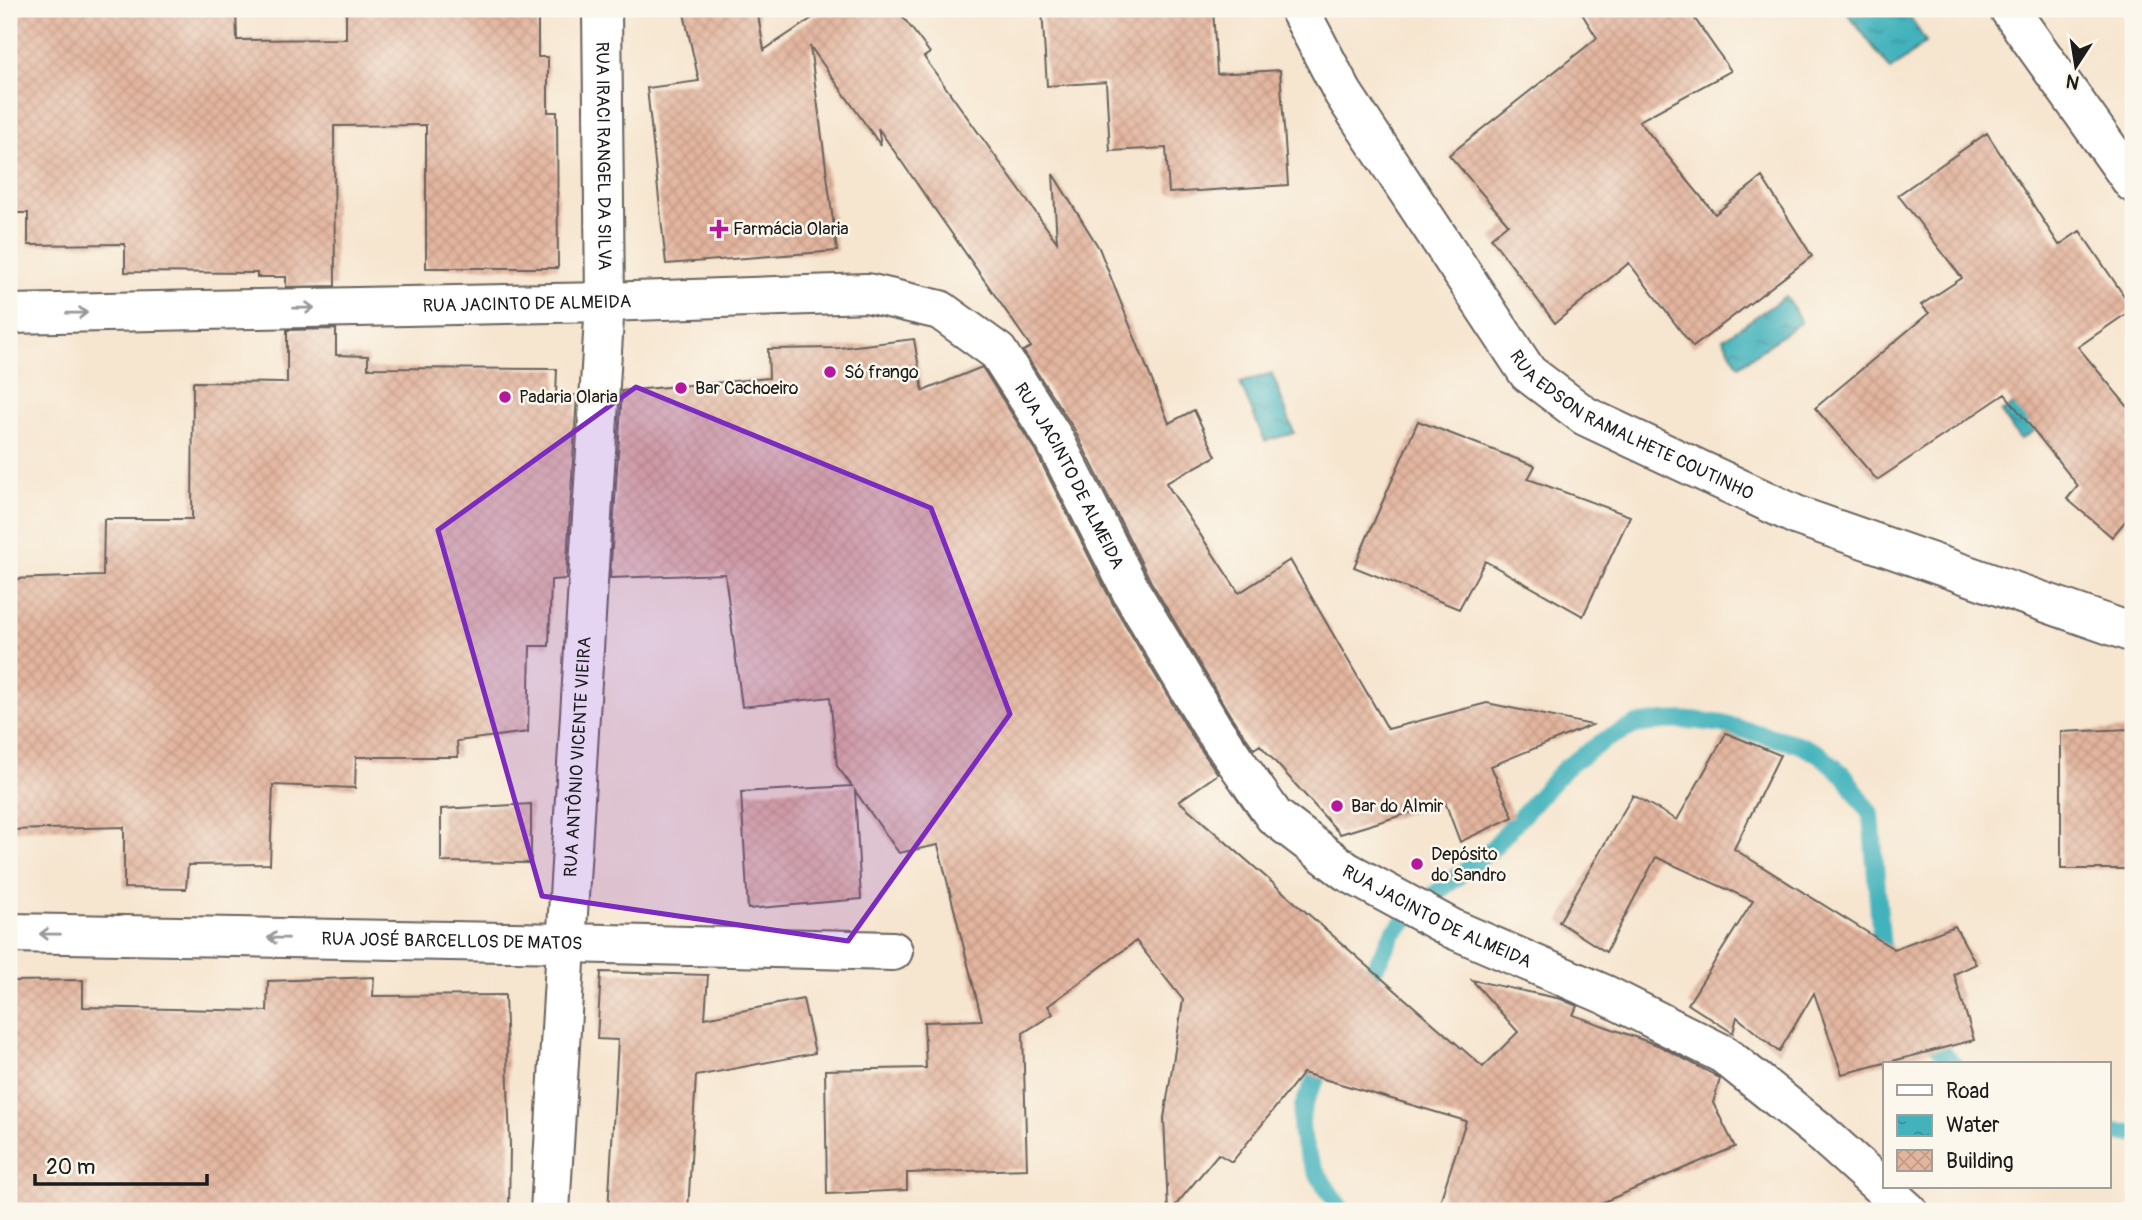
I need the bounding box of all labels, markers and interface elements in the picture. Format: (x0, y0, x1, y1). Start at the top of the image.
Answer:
north arrow (2040, 32, 2110, 102)
street label: RUA IRACI RANGEL DA SILVA (591, 42, 616, 271)
text: N (2064, 69, 2081, 95)
place label: Farmácia Olaria (733, 218, 849, 241)
marker: Farmácia Olaria (711, 221, 727, 237)
street label: RUA JACINTO DE ALMEIDA (422, 290, 632, 317)
one-way arrow (293, 301, 316, 315)
one-way arrow (65, 306, 88, 320)
street label: RUA EDSON RAMALHETE COUTINHO (1505, 346, 1757, 505)
place label: Só frango (844, 361, 919, 384)
marker: Só frango (822, 364, 838, 380)
place label: Bar Cachoeiro (695, 377, 799, 400)
street label: RUA JACINTO DE ALMEIDA (1009, 378, 1130, 573)
marker: Bar Cachoeiro (673, 380, 689, 396)
place label: Padaria Olaria (519, 386, 618, 409)
marker: Padaria Olaria (497, 389, 513, 405)
street label: RUA ANTÔNIO VICENTE VIEIRA (559, 635, 596, 878)
place label: Bar do Almir (1351, 795, 1444, 818)
marker: Bar do Almir (1329, 798, 1345, 814)
place label: Depósito do Sandro (1431, 843, 1506, 887)
marker: Depósito do Sandro (1409, 856, 1425, 872)
street label: RUA JACINTO DE ALMEIDA (1338, 860, 1536, 973)
one-way arrow (39, 927, 62, 941)
street label: RUA JOSÉ BARCELLOS DE MATOS (321, 927, 583, 955)
one-way arrow (267, 931, 290, 944)
legend (1883, 1062, 2110, 1188)
text: Road (1946, 1078, 1990, 1105)
text: Water (1946, 1112, 2000, 1139)
scale bar (35, 1143, 206, 1187)
text: Building (1946, 1148, 2013, 1175)
text: 20 m (46, 1154, 95, 1181)

